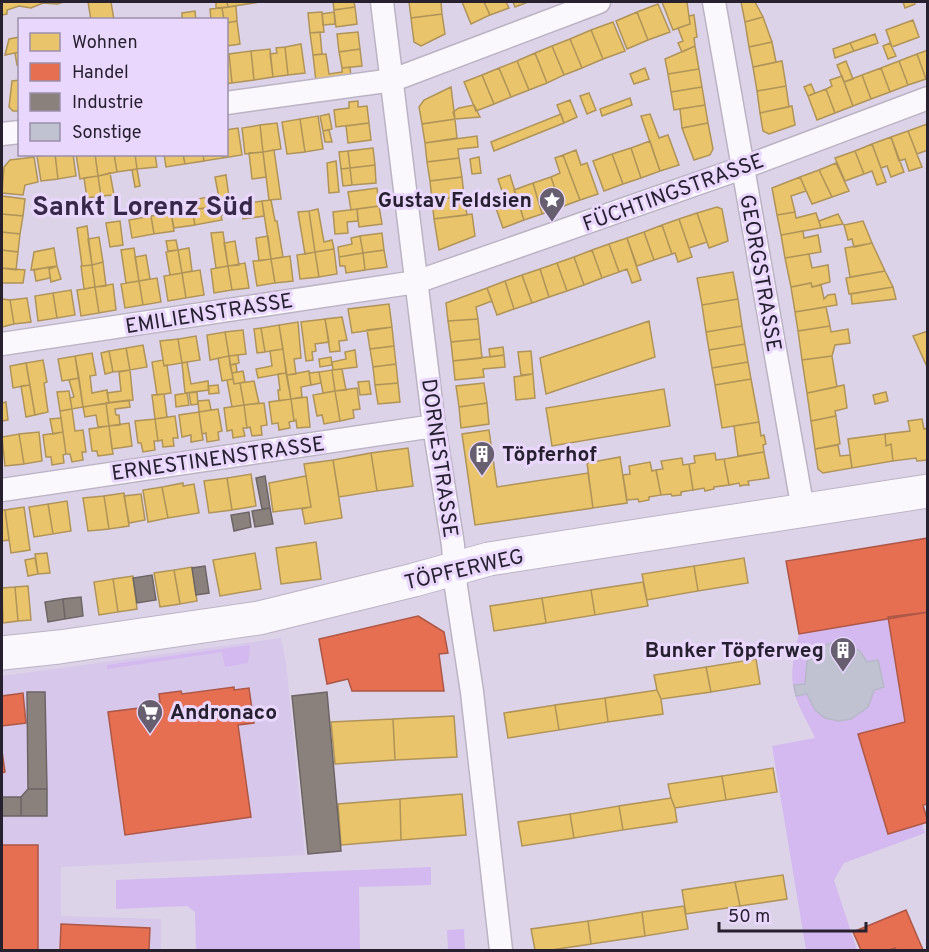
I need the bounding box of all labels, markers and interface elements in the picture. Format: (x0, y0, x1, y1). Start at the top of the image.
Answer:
legend (18, 18, 228, 156)
text: Wohnen (72, 32, 138, 55)
text: Handel (72, 62, 129, 85)
text: Industrie (72, 92, 143, 115)
text: Sonstige (72, 122, 142, 145)
street label: FÜCHTINGSTRASSE (579, 148, 768, 239)
place icon: Gustav Feldsien (537, 185, 567, 223)
place label: Gustav Feldsien (378, 188, 532, 215)
district label: Sankt Lorenz Süd (32, 191, 254, 225)
street label: GEORGSTRASSE (732, 192, 787, 354)
street label: EMILIENSTRASSE (123, 288, 295, 341)
street label: DORNESTRASSE (414, 377, 463, 539)
street label: ERNESTINENSTRASSE (110, 431, 327, 488)
building icon: Töpferhof (467, 439, 497, 477)
place label: Töpferhof (502, 442, 597, 469)
street label: TÖPFERWEG (402, 544, 527, 597)
building icon: Bunker Töpferweg (828, 635, 858, 673)
place label: Bunker Töpferweg (645, 638, 824, 665)
supermarket icon: Andronaco (135, 697, 165, 735)
place label: Andronaco (170, 700, 277, 727)
scale bar (719, 895, 866, 933)
text: 50 m (728, 906, 770, 929)

